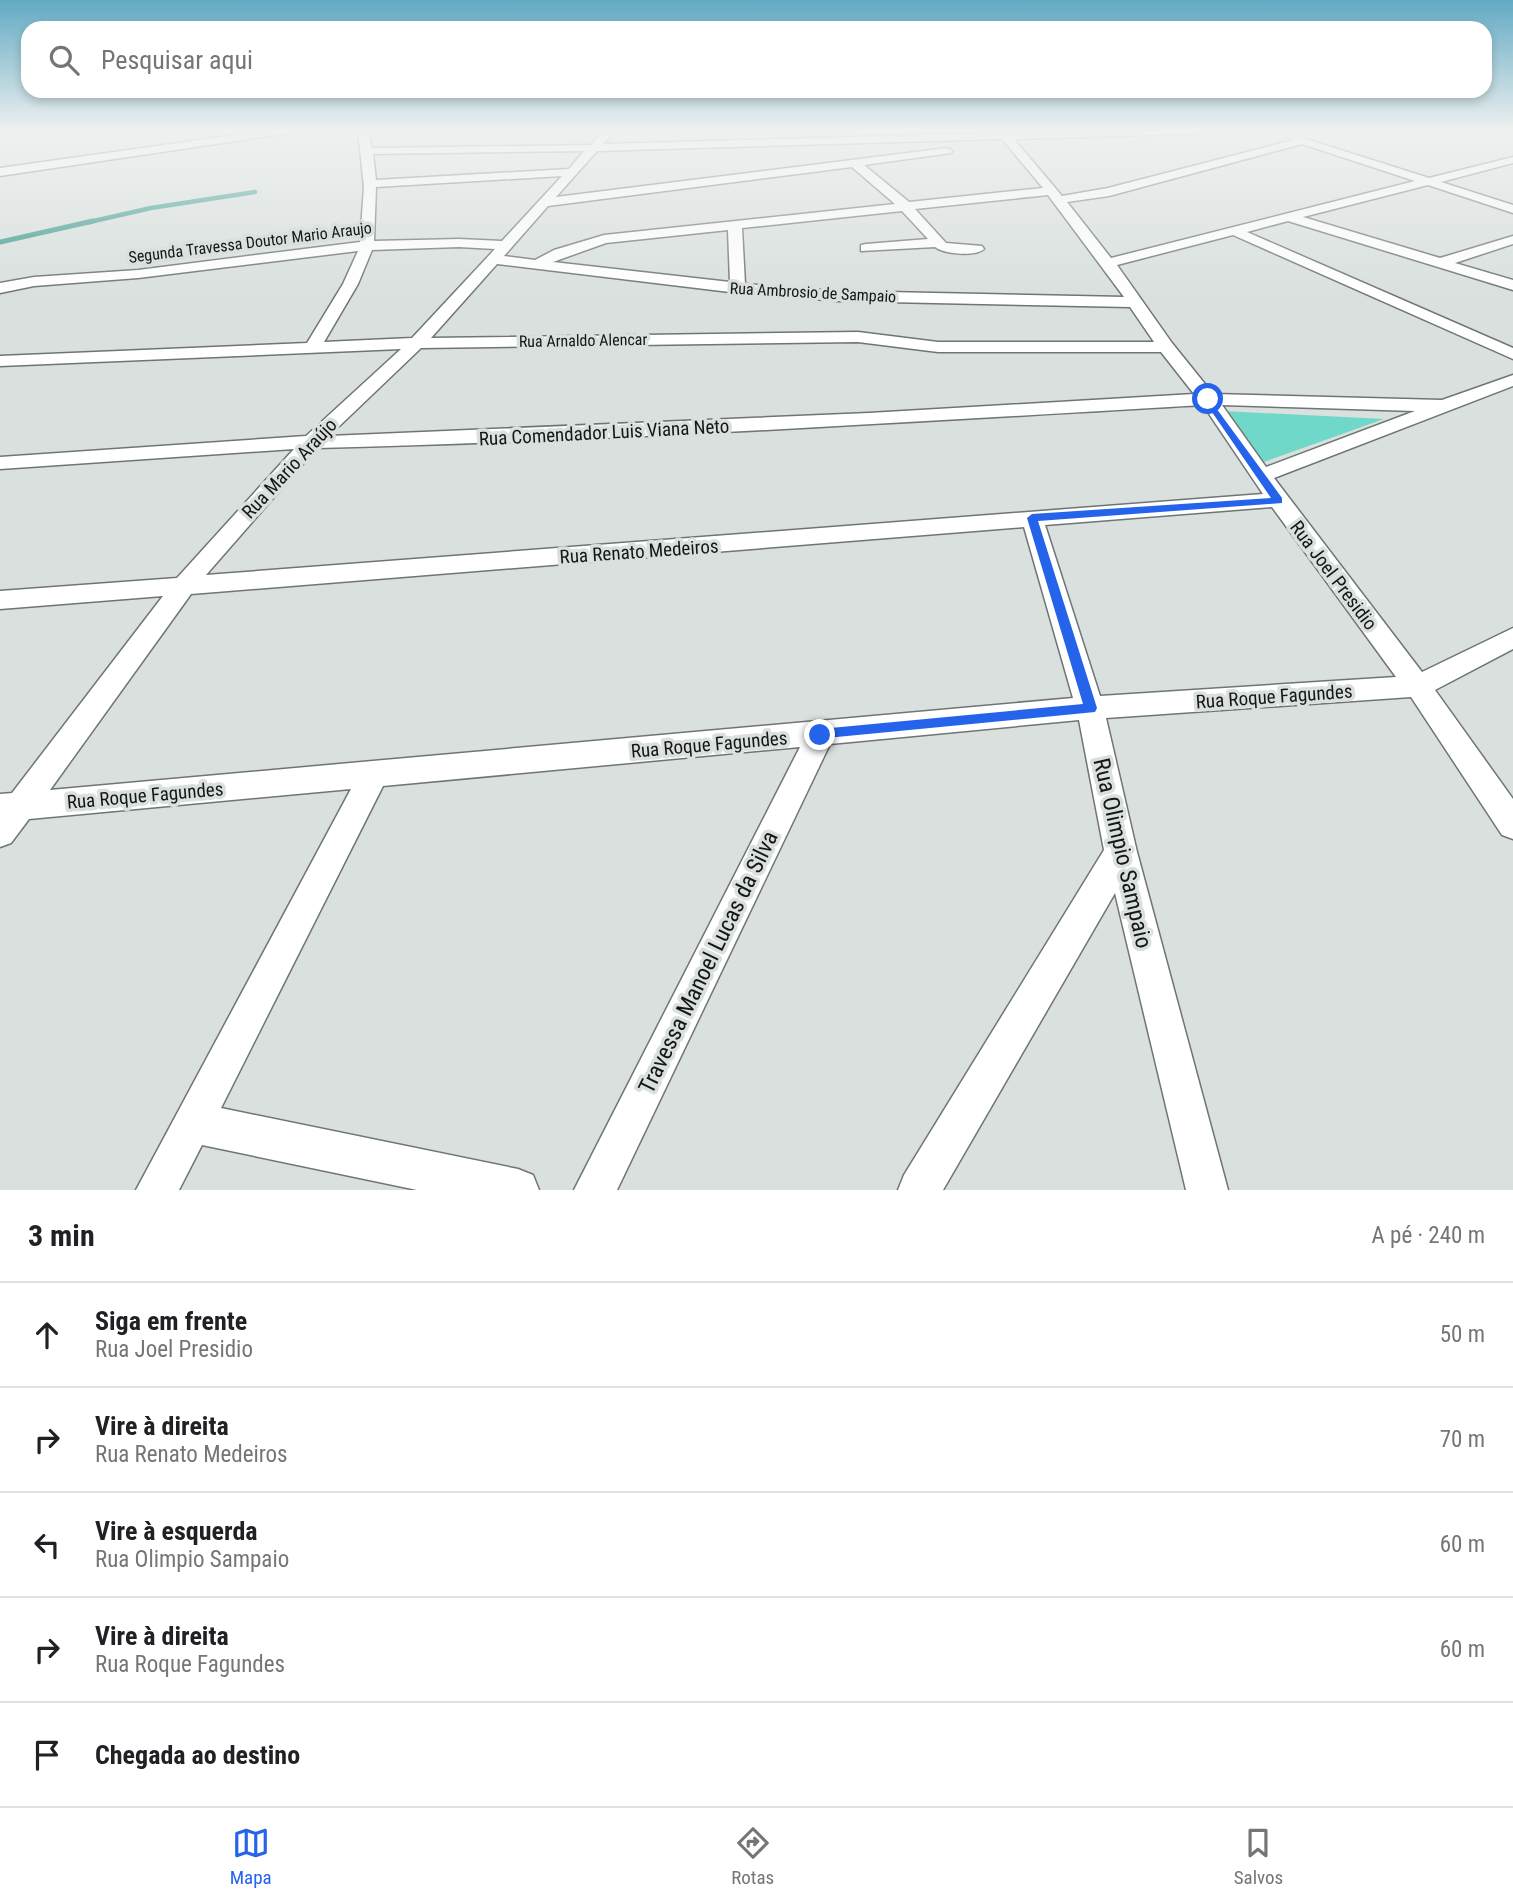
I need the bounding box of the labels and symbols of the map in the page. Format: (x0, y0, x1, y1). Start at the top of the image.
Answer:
street label: Segunda Travessa Doutor Mario Araujo (127, 218, 373, 267)
street label: Rua Ambrosio de Sampaio (729, 279, 897, 306)
street label: Rua Arnaldo Alencar (519, 330, 648, 351)
route start (1192, 383, 1223, 414)
street label: Rua Mario Araújo (237, 413, 342, 523)
street label: Rua Comendador Luis Viana Neto (478, 414, 730, 451)
street label: Rua Joel Presidio (1285, 516, 1382, 634)
street label: Rua Renato Medeiros (559, 534, 719, 569)
street label: Rua Roque Fagundes (1195, 680, 1353, 713)
route end (804, 719, 835, 750)
street label: Rua Roque Fagundes (630, 726, 788, 763)
street label: Rua Olimpio Sampaio (1088, 755, 1158, 951)
street label: Rua Roque Fagundes (66, 777, 224, 814)
street label: Travessa Manoel Lucas da Silva (633, 827, 784, 1098)

